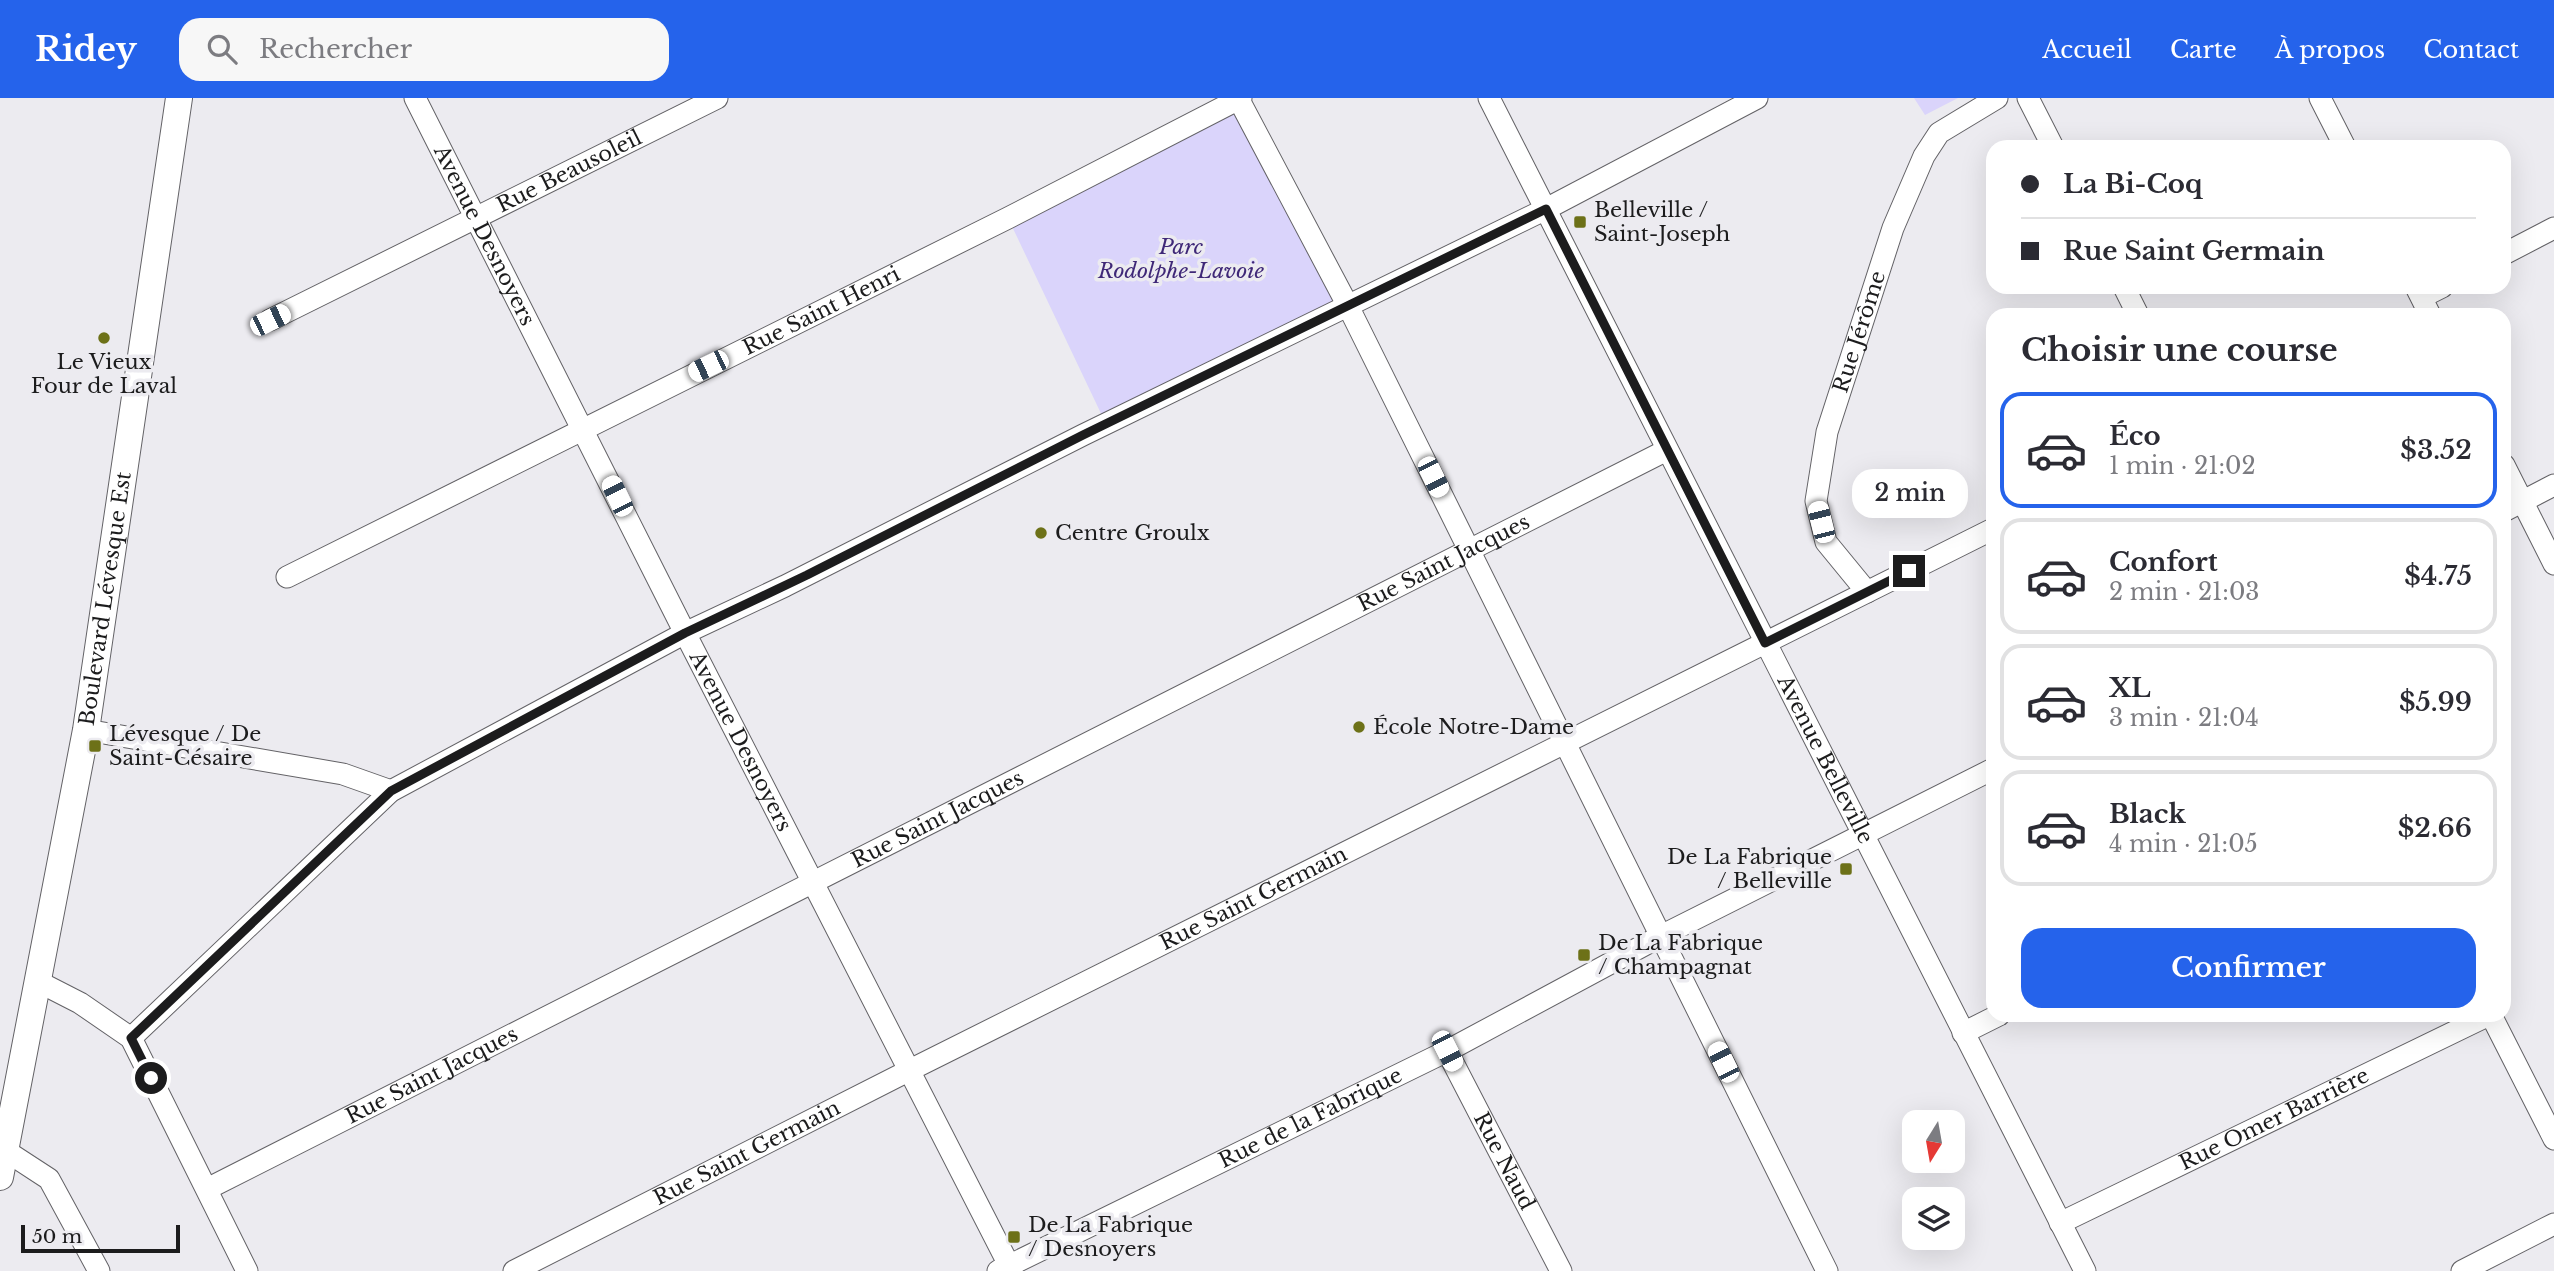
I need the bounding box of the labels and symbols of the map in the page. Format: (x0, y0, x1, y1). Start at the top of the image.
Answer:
street label: Rue Beausoleil (492, 124, 646, 218)
street label: Avenue Desnoyers (428, 140, 541, 330)
place label: Belleville / Saint-Joseph (1594, 197, 1730, 247)
marker: Belleville / Saint-Joseph (1572, 214, 1588, 230)
park label: Parc Rodolphe-Lavoie (1097, 234, 1264, 284)
street label: Rue Saint Henri (739, 261, 904, 361)
street label: Rue Jérôme (1828, 268, 1891, 396)
car (247, 301, 294, 339)
marker: Le Vieux Four de Laval (96, 330, 112, 346)
car (685, 347, 732, 385)
place label: Le Vieux Four de Laval (31, 349, 177, 399)
car (1415, 454, 1452, 500)
street label: Boulevard Lévesque Est (74, 470, 137, 727)
callout: 2 min (1851, 470, 1967, 518)
car (599, 473, 636, 519)
car (1806, 499, 1837, 545)
street label: Rue Saint Jacques (1353, 509, 1534, 617)
place label: Centre Groulx (1055, 520, 1210, 546)
marker: Centre Groulx (1033, 525, 1049, 541)
route end (1893, 555, 1925, 587)
street label: Avenue Desnoyers (683, 646, 797, 836)
street label: Avenue Belleville (1771, 670, 1879, 848)
place label: École Notre-Dame (1373, 714, 1574, 740)
marker: École Notre-Dame (1351, 719, 1367, 735)
place label: Lévesque / De Saint-Césaire (109, 721, 261, 771)
marker: Lévesque / De Saint-Césaire (87, 738, 103, 754)
street label: Rue Saint Jacques (847, 765, 1028, 874)
street label: Rue Saint Germain (1156, 841, 1351, 956)
place label: De La Fabrique / Belleville (1667, 844, 1832, 894)
marker: De La Fabrique / Belleville (1838, 861, 1854, 877)
place label: De La Fabrique / Champagnat (1598, 930, 1763, 980)
marker: De La Fabrique / Champagnat (1576, 947, 1592, 963)
street label: Rue Saint Jacques (341, 1021, 522, 1130)
car (1429, 1028, 1466, 1074)
car (1705, 1039, 1742, 1085)
route start (135, 1062, 167, 1094)
street label: Rue de la Fabrique (1215, 1062, 1406, 1174)
street label: Rue Omer Barrière (2175, 1062, 2373, 1176)
street label: Rue Saint Germain (649, 1095, 844, 1211)
street label: Rue Naud (1468, 1108, 1540, 1214)
north arrow (1902, 1110, 1965, 1172)
place label: De La Fabrique / Desnoyers (1028, 1212, 1193, 1262)
scale bar (21, 1222, 180, 1254)
marker: De La Fabrique / Desnoyers (1006, 1229, 1022, 1245)

